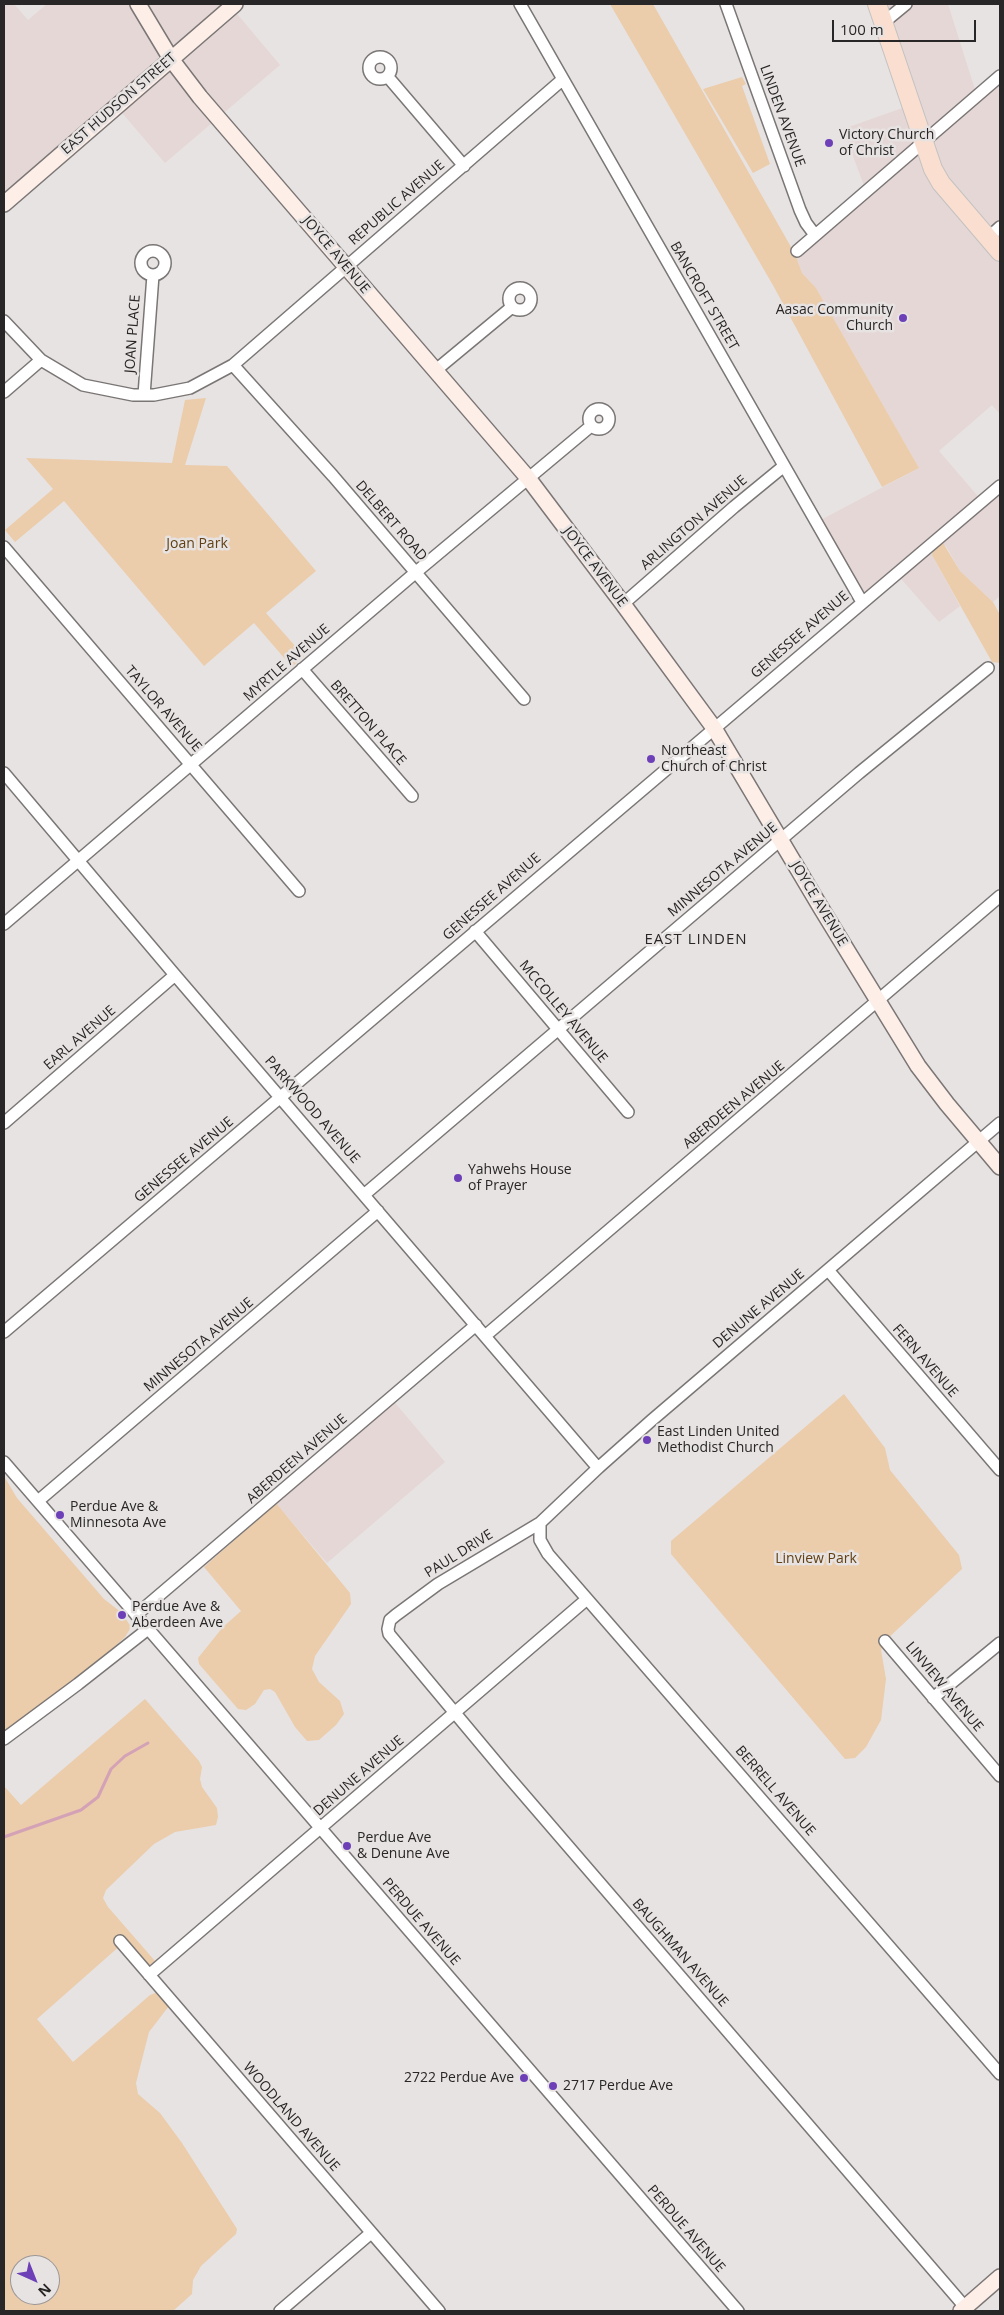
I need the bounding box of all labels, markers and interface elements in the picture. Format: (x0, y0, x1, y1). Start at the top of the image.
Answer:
scale bar (834, 10, 978, 42)
text: 100 m (840, 19, 884, 39)
street label: EAST HUDSON STREET (58, 50, 180, 158)
street label: LINDEN AVENUE (756, 63, 808, 169)
place label: Victory Church of Christ (839, 127, 934, 160)
marker: Victory Church of Christ (823, 137, 835, 149)
street label: REPUBLIC AVENUE (346, 157, 448, 249)
street label: JOYCE AVENUE (299, 213, 373, 297)
street label: BANCROFT STREET (666, 239, 742, 353)
street label: JOAN PLACE (122, 294, 144, 374)
place label: Aasac Community Church (776, 302, 893, 334)
marker: Aasac Community Church (897, 312, 909, 324)
street label: ARLINGTON AVENUE (637, 472, 751, 574)
street label: DELBERT ROAD (352, 478, 430, 564)
street label: JOYCE AVENUE (559, 524, 631, 610)
park label: Joan Park (166, 536, 228, 552)
street label: GENESSEE AVENUE (748, 588, 852, 682)
street label: MYRTLE AVENUE (240, 621, 334, 705)
street label: TAYLOR AVENUE (121, 663, 205, 755)
street label: BRETTON PLACE (327, 677, 409, 769)
place label: Northeast Church of Christ (661, 743, 767, 776)
marker: Northeast Church of Christ (645, 753, 657, 765)
street label: MINNESOTA AVENUE (665, 819, 781, 921)
street label: GENESSEE AVENUE (440, 850, 544, 944)
street label: JOYCE AVENUE (787, 858, 851, 950)
district label: EAST LINDEN (643, 931, 749, 949)
street label: MCCOLLEY AVENUE (515, 957, 611, 1067)
street label: EARL AVENUE (41, 1002, 119, 1074)
street label: PARKWOOD AVENUE (261, 1053, 363, 1167)
street label: ABERDEEN AVENUE (680, 1058, 788, 1152)
street label: GENESSEE AVENUE (131, 1114, 237, 1206)
place label: Yahwehs House of Prayer (468, 1162, 572, 1194)
marker: Yahwehs House of Prayer (452, 1172, 464, 1184)
street label: DENUNE AVENUE (710, 1266, 808, 1352)
street label: MINNESOTA AVENUE (141, 1294, 257, 1396)
street label: FERN AVENUE (889, 1321, 961, 1401)
street label: ABERDEEN AVENUE (243, 1411, 351, 1507)
place label: East Linden United Methodist Church (657, 1424, 780, 1456)
marker: East Linden United Methodist Church (641, 1434, 653, 1446)
place label: Perdue Ave & Minnesota Ave (70, 1499, 166, 1531)
marker: Perdue Ave & Minnesota Ave (54, 1509, 66, 1521)
street label: PAUL DRIVE (422, 1526, 496, 1582)
park label: Linview Park (775, 1551, 857, 1567)
place label: Perdue Ave & Aberdeen Ave (132, 1599, 223, 1631)
marker: Perdue Ave & Aberdeen Ave (116, 1609, 128, 1621)
street label: LINVIEW AVENUE (902, 1639, 986, 1735)
street label: DENUNE AVENUE (310, 1732, 408, 1820)
street label: BERRELL AVENUE (731, 1743, 819, 1839)
place label: Perdue Ave & Denune Ave (357, 1830, 450, 1862)
marker: Perdue Ave & Denune Ave (341, 1840, 353, 1852)
street label: PERDUE AVENUE (379, 1875, 463, 1969)
street label: BAUGHMAN AVENUE (628, 1896, 732, 2010)
street label: WOODLAND AVENUE (239, 2059, 343, 2175)
place label: 2722 Perdue Ave (404, 2070, 514, 2086)
marker: 2722 Perdue Ave (518, 2072, 530, 2084)
place label: 2717 Perdue Ave (563, 2078, 673, 2094)
marker: 2717 Perdue Ave (547, 2080, 559, 2092)
street label: PERDUE AVENUE (644, 2182, 728, 2276)
north arrow (10, 2255, 60, 2305)
text: N (34, 2280, 56, 2301)

